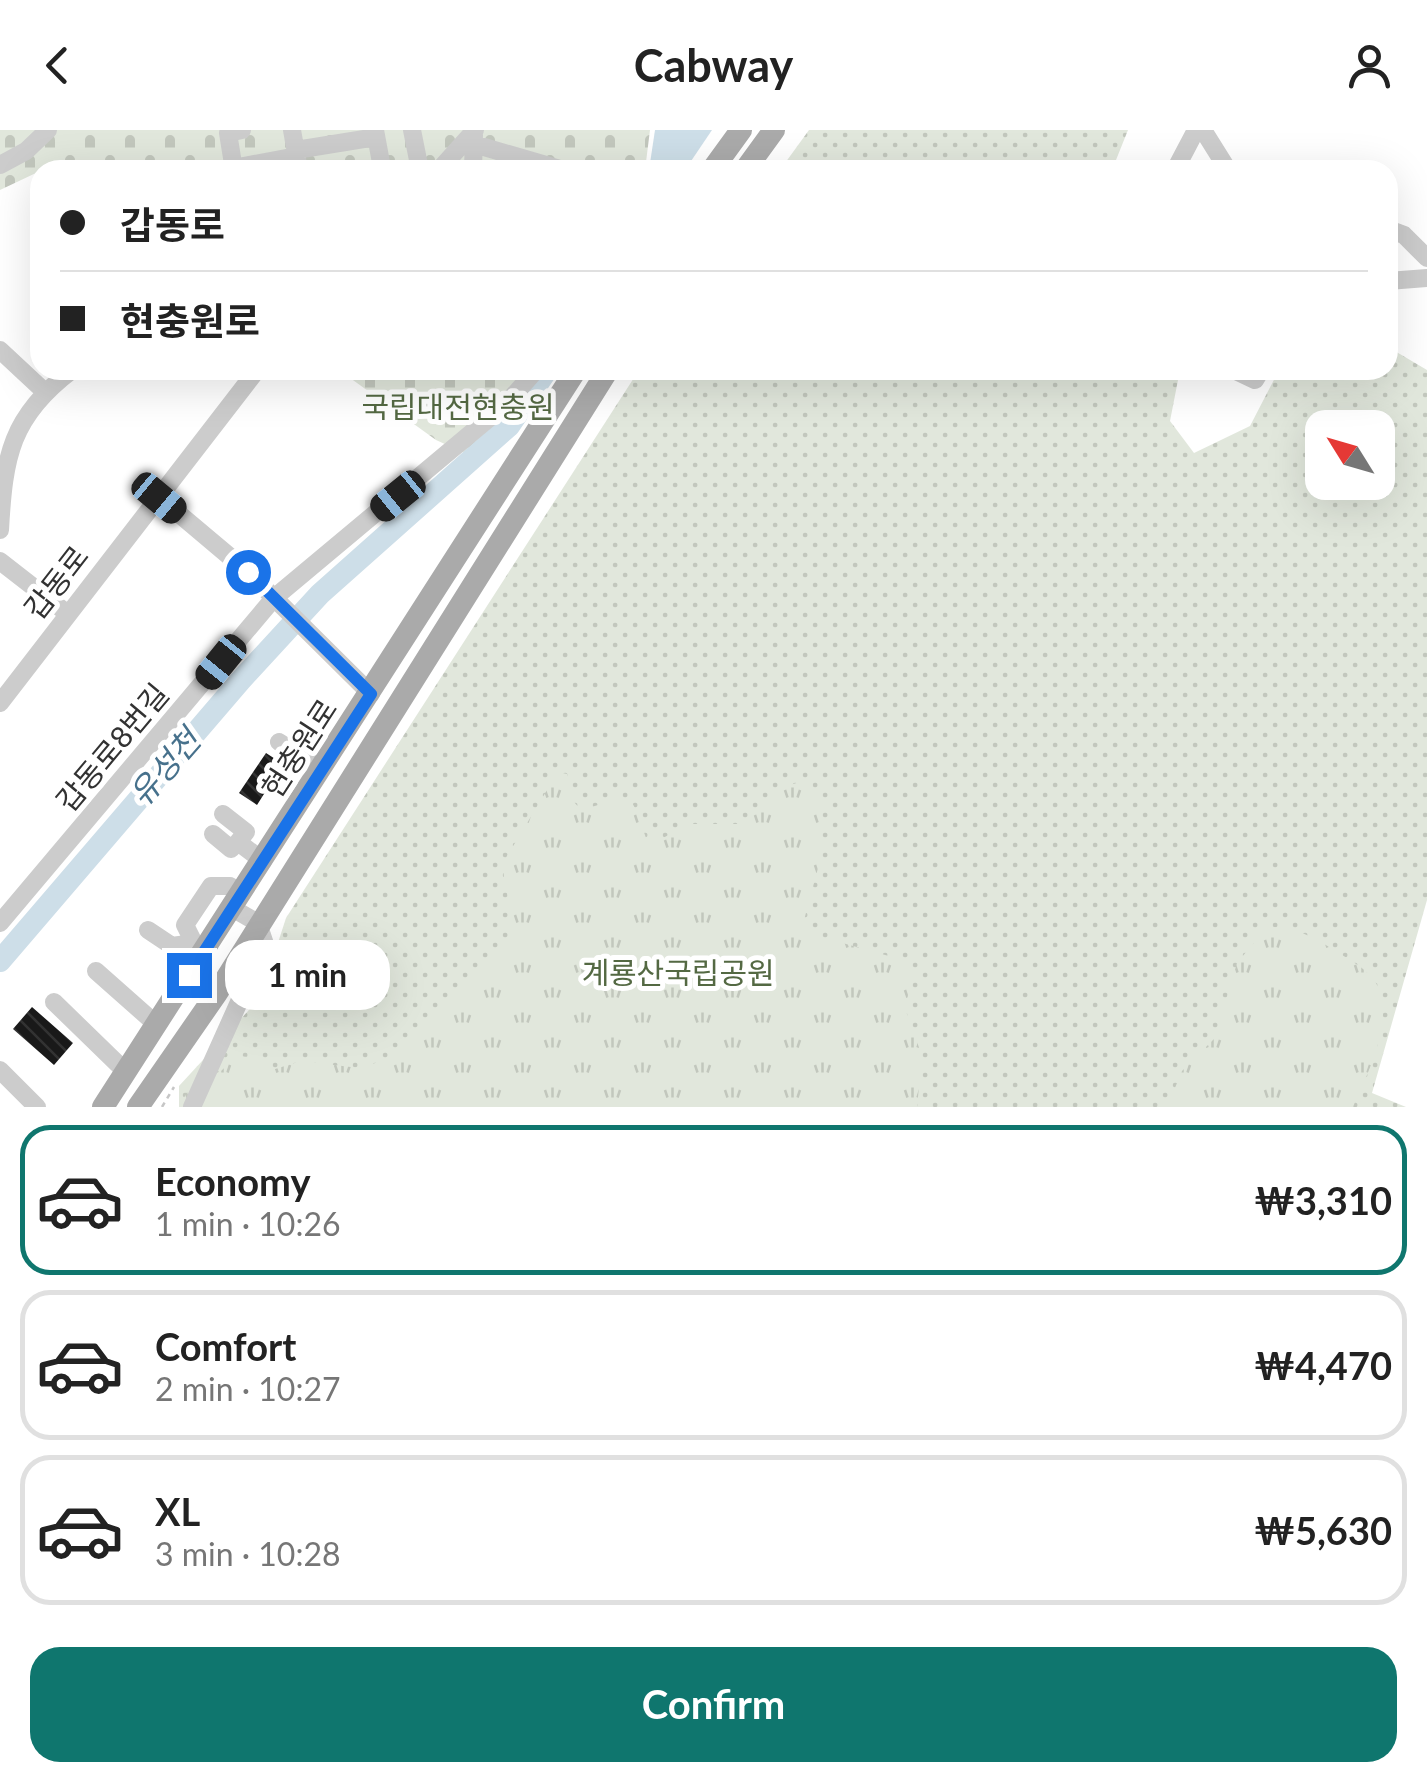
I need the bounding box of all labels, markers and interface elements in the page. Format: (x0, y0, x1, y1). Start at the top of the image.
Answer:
icon: back (30, 38, 85, 93)
text: Cabway (634, 38, 793, 92)
icon: person (1342, 38, 1397, 93)
text: 갑동로 (120, 201, 225, 247)
text: 현충원로 (120, 297, 260, 343)
park label: 국립대전현충원 (361, 388, 555, 424)
north arrow (1305, 410, 1395, 500)
map controls (1305, 410, 1395, 500)
car (365, 465, 431, 527)
car (126, 467, 192, 529)
street label: 갑동로 (16, 538, 95, 625)
route start (226, 550, 271, 595)
car (190, 629, 252, 695)
street label: 갑동로8번길 (48, 676, 175, 818)
street label: 현충원로 (253, 692, 343, 804)
water label: 유성천 (120, 718, 210, 813)
callout: 1 min (224, 940, 389, 1010)
route end (167, 953, 212, 998)
park label: 계룡산국립공원 (581, 954, 775, 990)
text: 1 min (268, 955, 347, 994)
icon: car (35, 1155, 125, 1245)
text: Economy (155, 1158, 310, 1204)
text: ₩3,310 (1254, 1177, 1392, 1223)
text: 1 min · 10:26 (155, 1204, 341, 1243)
icon: car (35, 1320, 125, 1410)
text: Comfort (155, 1323, 296, 1369)
text: ₩4,470 (1254, 1342, 1392, 1388)
text: 2 min · 10:27 (155, 1369, 341, 1408)
icon: car (35, 1485, 125, 1575)
text: XL (155, 1488, 200, 1534)
text: ₩5,630 (1254, 1507, 1392, 1553)
text: 3 min · 10:28 (155, 1534, 341, 1573)
button: Confirm (30, 1647, 1397, 1762)

